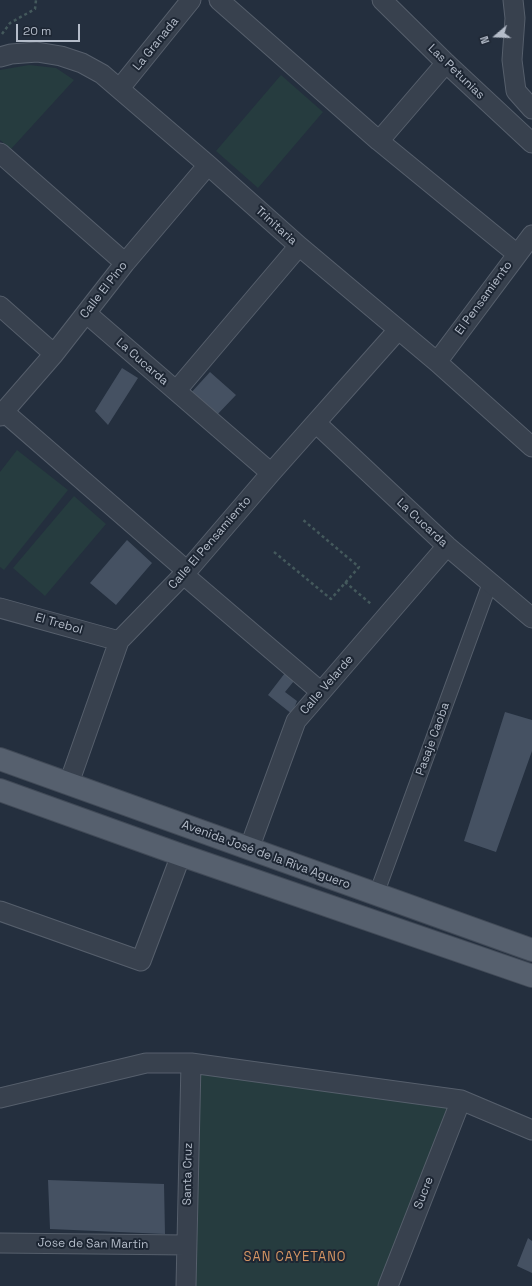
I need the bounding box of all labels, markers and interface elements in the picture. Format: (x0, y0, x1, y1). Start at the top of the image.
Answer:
street label: La Granada (130, 14, 182, 74)
scale bar (18, 16, 82, 42)
north arrow (476, 16, 516, 56)
text: 20 m (23, 23, 51, 39)
text: N (477, 34, 492, 46)
street label: Las Petunias (425, 41, 487, 103)
street label: Trinitaria (252, 204, 300, 248)
street label: El Pensamiento (452, 258, 516, 338)
street label: Calle El Pino (77, 259, 131, 321)
street label: La Cucarda (113, 335, 171, 389)
street label: Calle El Pensamiento (166, 494, 254, 592)
street label: La Cucarda (393, 496, 451, 550)
street label: El Trebol (34, 610, 84, 638)
street label: Calle Velarde (297, 652, 357, 718)
street label: Pasaje Caoba (413, 700, 453, 778)
street label: Avenida José de la Riva Aguero (180, 818, 352, 892)
street label: Santa Cruz (180, 1143, 196, 1205)
street label: Sucre (411, 1175, 437, 1211)
street label: Jose de San Martin (37, 1236, 149, 1252)
district label: SAN CAYETANO (244, 1249, 346, 1265)

